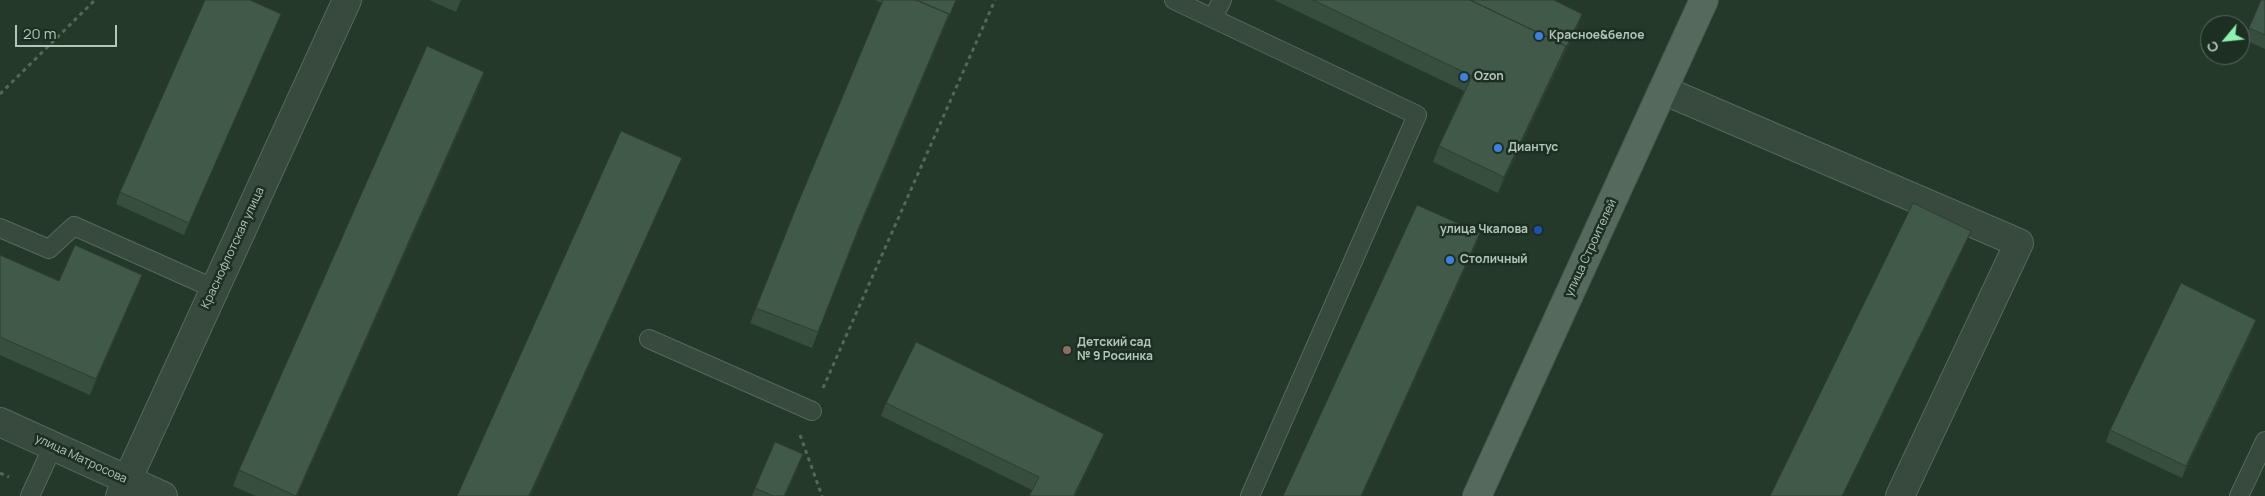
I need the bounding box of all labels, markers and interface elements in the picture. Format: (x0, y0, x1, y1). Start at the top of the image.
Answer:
scale bar (18, 15, 120, 47)
north arrow (2200, 15, 2250, 65)
text: 20 m (23, 23, 56, 44)
place label: Красное&белое (1549, 29, 1644, 43)
marker: Красное&белое (1533, 30, 1545, 42)
text: С (2201, 38, 2223, 56)
place label: Ozon (1474, 70, 1504, 84)
marker: Ozon (1458, 71, 1470, 83)
place label: Диантус (1508, 141, 1558, 155)
marker: Диантус (1492, 142, 1504, 154)
street label: Краснофлотская улица (199, 185, 267, 311)
street label: улица Строителей (1562, 197, 1620, 299)
place label: улица Чкалова (1440, 223, 1528, 237)
marker: улица Чкалова (1532, 224, 1544, 236)
place label: Столичный (1460, 253, 1528, 267)
marker: Столичный (1444, 254, 1456, 266)
place label: Детский сад № 9 Росинка (1077, 336, 1153, 364)
marker: Детский сад № 9 Росинка (1061, 344, 1073, 356)
street label: улица Матросова (33, 431, 129, 487)

